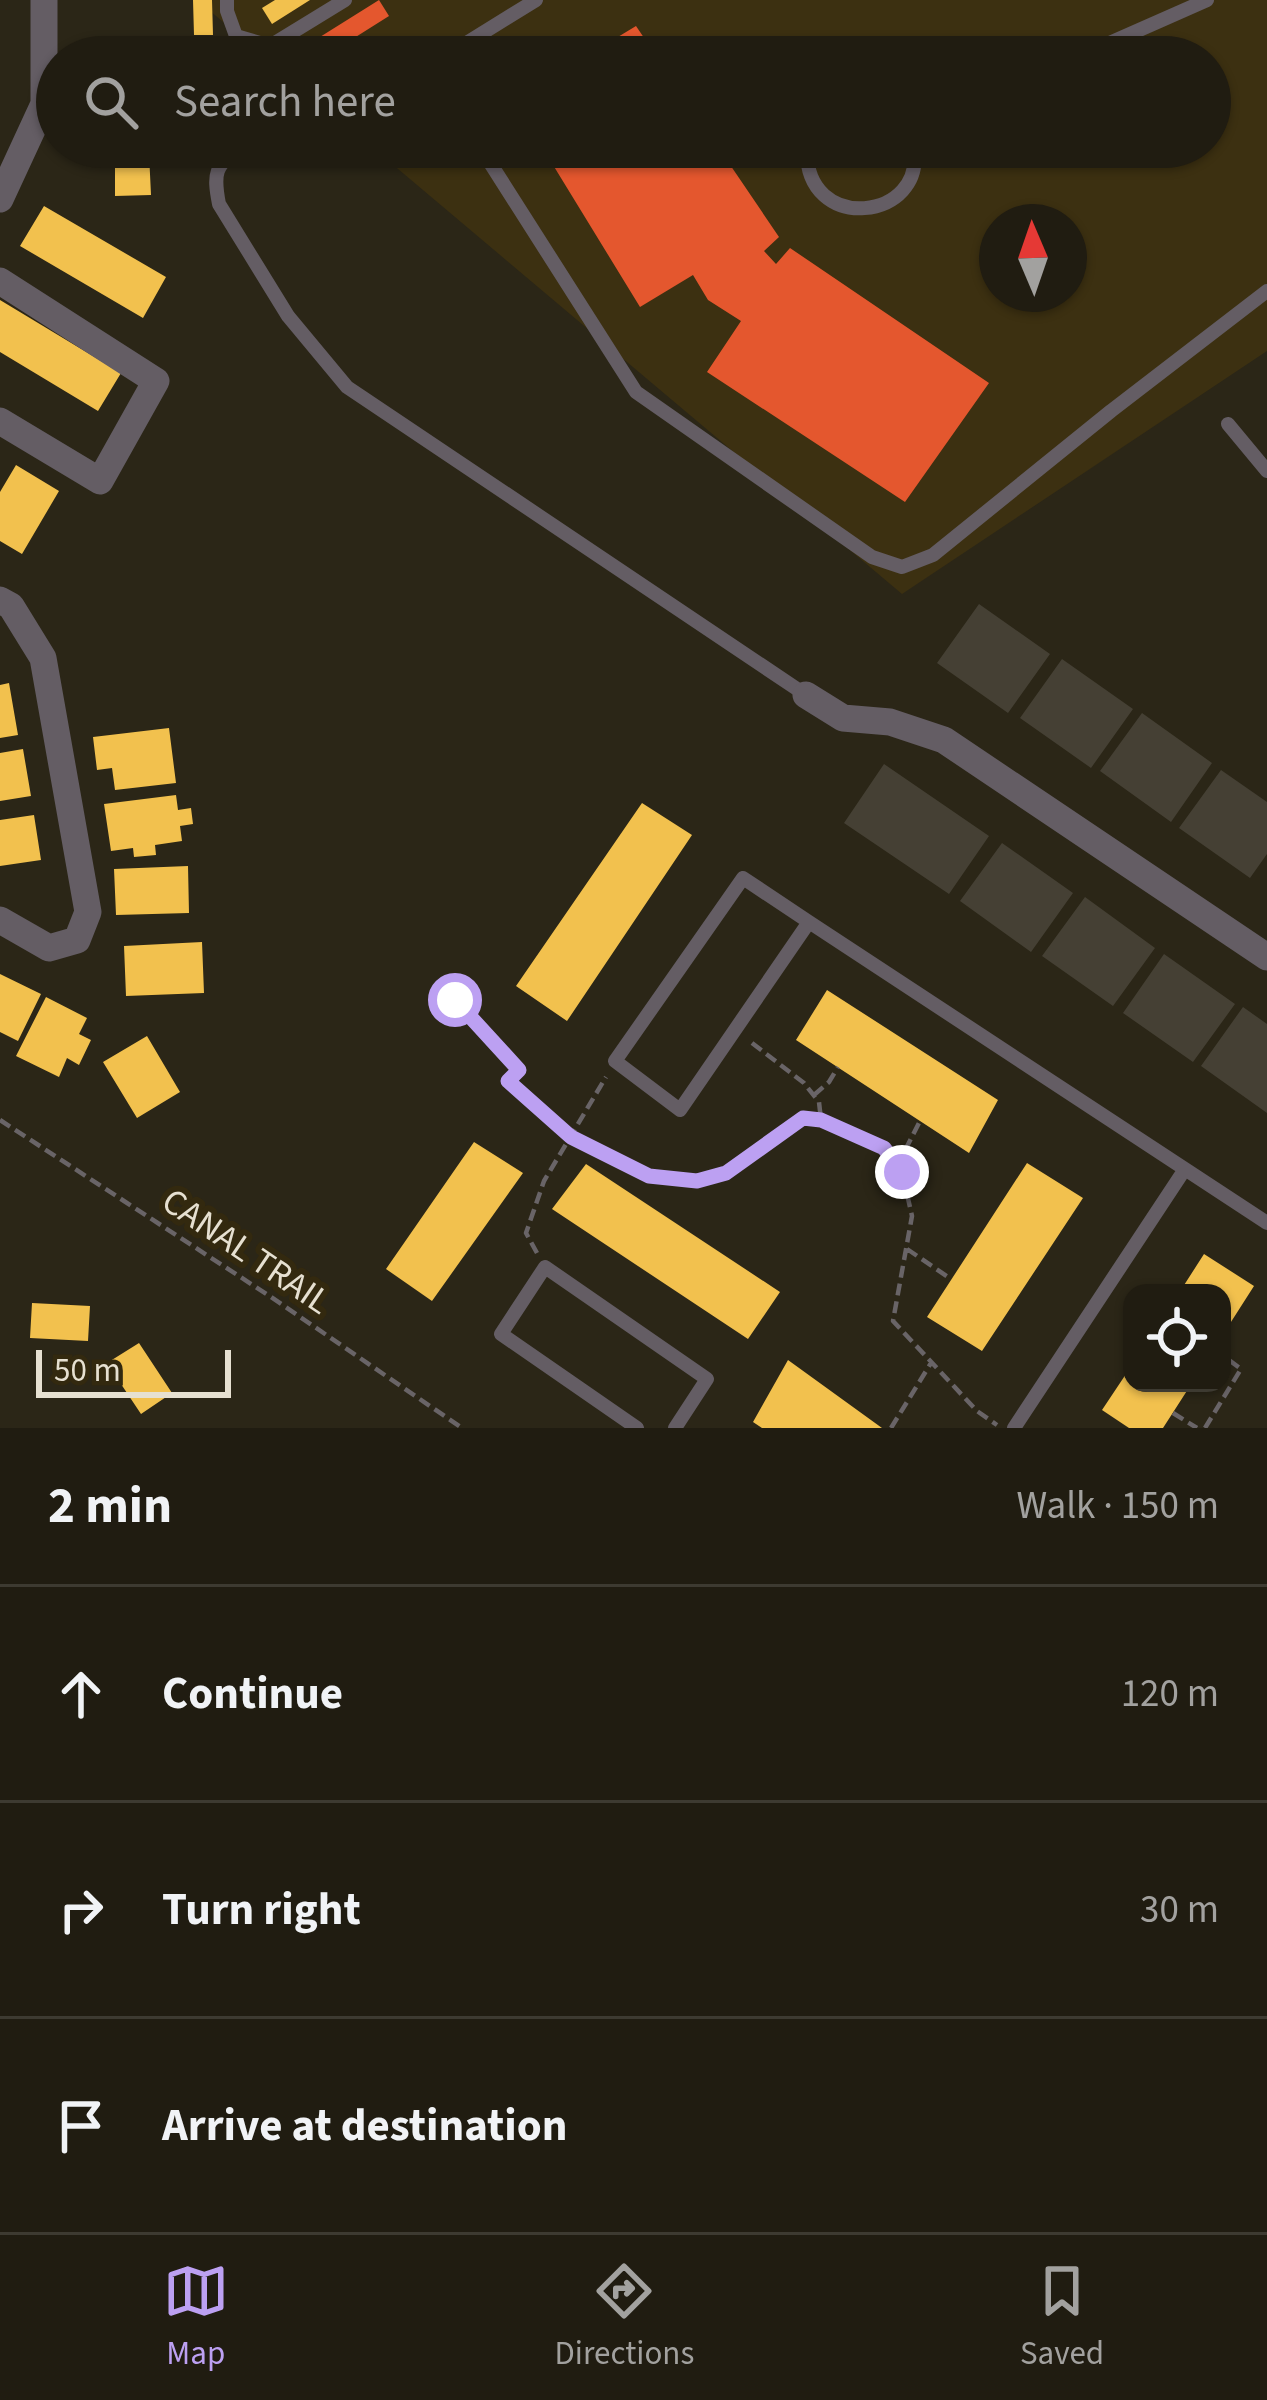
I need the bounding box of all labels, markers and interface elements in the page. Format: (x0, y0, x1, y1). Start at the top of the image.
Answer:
search box (36, 36, 1231, 168)
icon: search (78, 69, 144, 135)
text: Search here (174, 70, 396, 134)
north arrow (979, 204, 1087, 312)
route start (428, 973, 482, 1027)
route end (875, 1145, 929, 1199)
street label: CANAL TRAIL (152, 1176, 341, 1327)
map controls (1123, 1284, 1231, 1392)
button: locate (1123, 1284, 1231, 1392)
scale bar (36, 1344, 231, 1397)
text: 50 m (54, 1347, 121, 1394)
text: 2 min (48, 1470, 172, 1542)
text: Walk · 150 m (1016, 1478, 1219, 1534)
icon: ahead (48, 1661, 114, 1727)
text: Continue (162, 1662, 343, 1726)
text: 120 m (1121, 1666, 1219, 1722)
icon: right (48, 1877, 114, 1943)
text: Turn right (162, 1878, 361, 1942)
text: 30 m (1140, 1882, 1219, 1938)
icon: arrive (48, 2093, 114, 2159)
text: Arrive at destination (162, 2094, 567, 2158)
tab: Map (163, 2258, 229, 2377)
tab: Directions (555, 2258, 694, 2377)
tab: Saved (1020, 2258, 1104, 2377)

